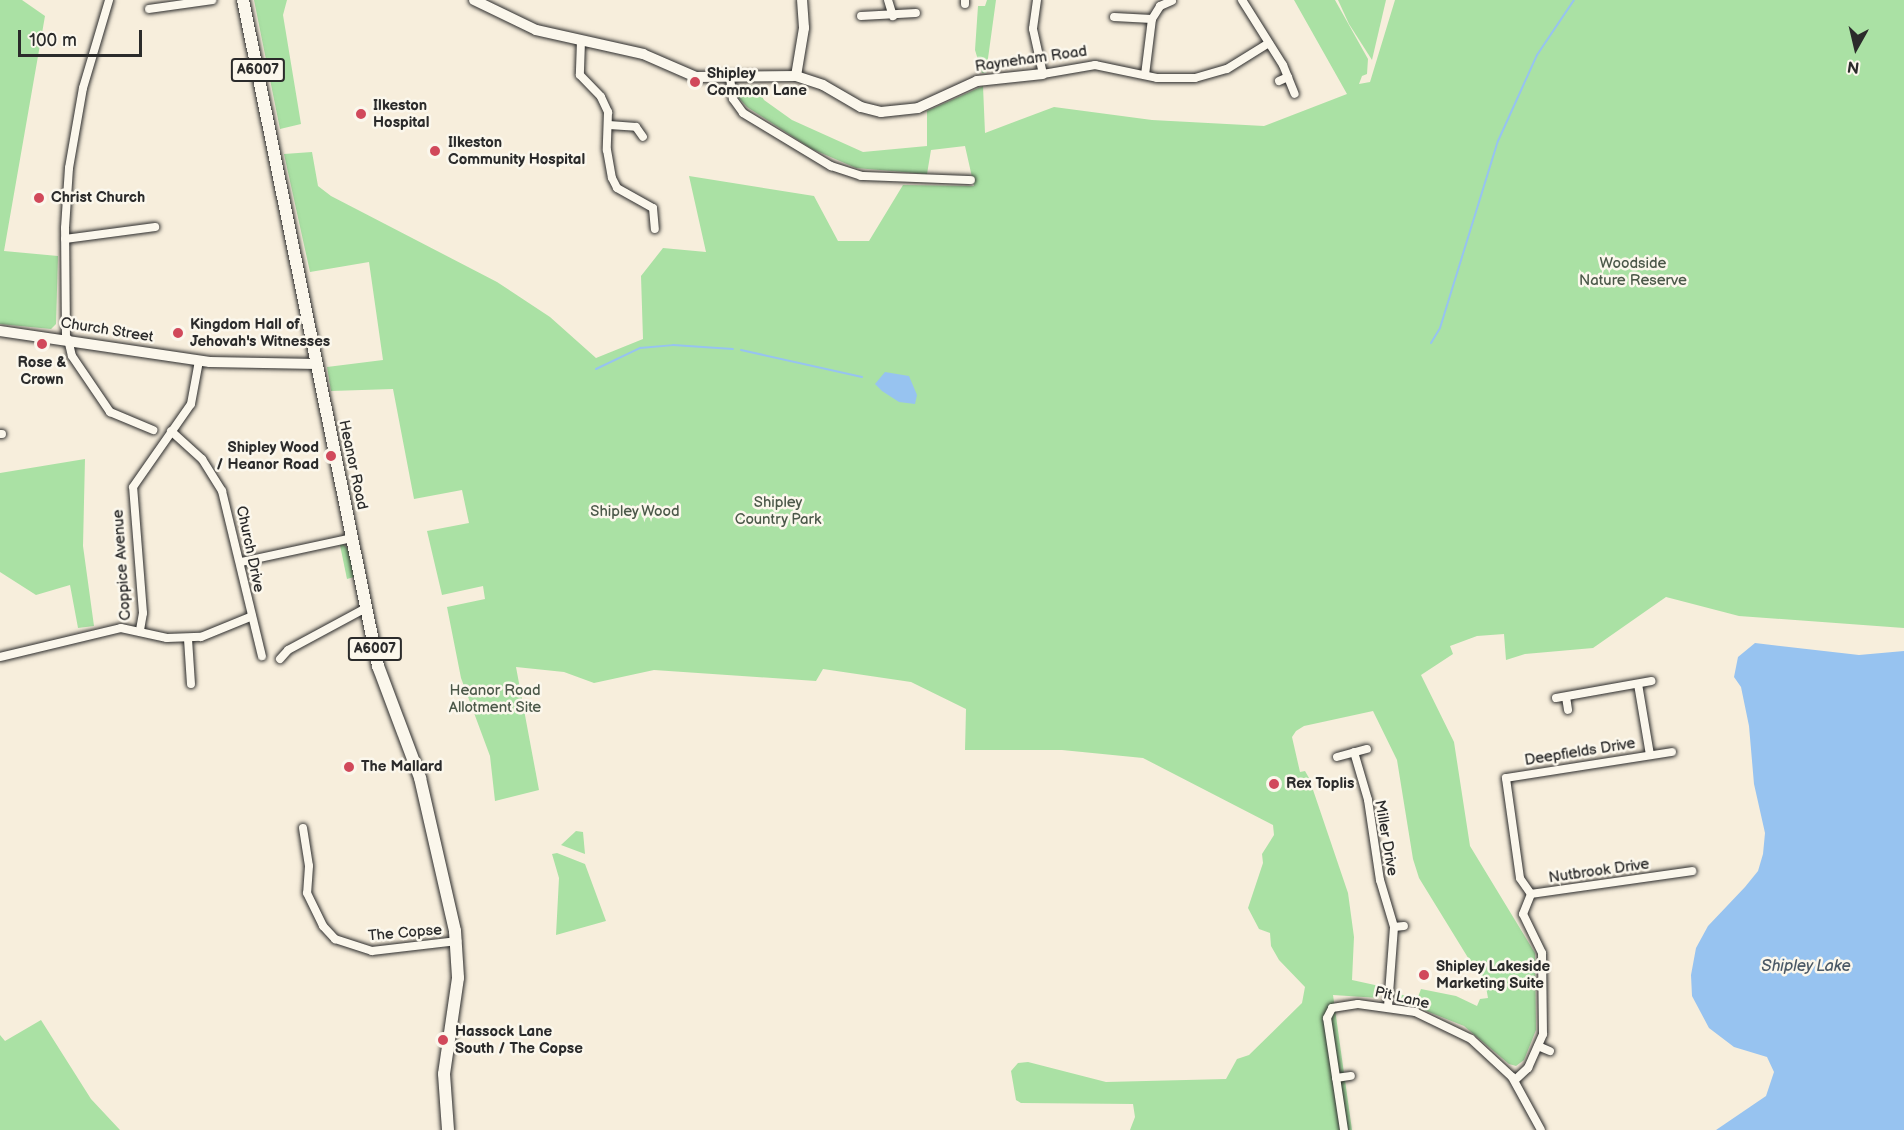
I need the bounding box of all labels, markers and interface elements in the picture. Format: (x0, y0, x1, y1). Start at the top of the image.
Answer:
scale bar (21, 18, 146, 56)
north arrow (1826, 18, 1886, 78)
text: 100 m (29, 30, 77, 51)
street label: Rayneham Road (974, 42, 1088, 76)
text: N (1846, 56, 1861, 77)
road number: A6007 (230, 59, 286, 81)
place label: Shipley Common Lane (707, 64, 807, 99)
marker: Shipley Common Lane (688, 75, 702, 89)
place label: Ilkeston Hospital (373, 96, 429, 131)
marker: Ilkeston Hospital (354, 107, 368, 121)
place label: Ilkeston Community Hospital (448, 133, 586, 168)
marker: Ilkeston Community Hospital (426, 142, 444, 160)
place label: Christ Church (51, 189, 145, 207)
marker: Christ Church (32, 191, 46, 205)
park label: Woodside Nature Reserve (1579, 254, 1687, 289)
street label: Church Street (59, 314, 155, 346)
place label: Kingdom Hall of Jehovah's Witnesses (190, 315, 330, 350)
marker: Kingdom Hall of Jehovah's Witnesses (171, 326, 185, 340)
marker: Rose & Crown (35, 337, 49, 351)
place label: Rose & Crown (18, 353, 66, 388)
street label: Heanor Road (335, 419, 371, 511)
place label: Shipley Wood / Heanor Road (216, 438, 319, 473)
marker: Shipley Wood / Heanor Road (324, 449, 338, 463)
park label: Shipley Country Park (734, 493, 822, 528)
park label: Shipley Wood (590, 503, 680, 521)
street label: Church Drive (232, 504, 268, 594)
street label: Coppice Avenue (109, 509, 135, 621)
road number: A6007 (346, 638, 404, 660)
park label: Heanor Road Allotment Site (449, 681, 541, 716)
street label: Deepfields Drive (1523, 734, 1637, 770)
place label: The Mallard (361, 758, 442, 776)
marker: The Mallard (342, 760, 356, 774)
place label: Rex Toplis (1286, 775, 1354, 793)
marker: Rex Toplis (1267, 777, 1281, 791)
street label: Miller Drive (1370, 799, 1402, 877)
street label: Nutbrook Drive (1547, 855, 1651, 887)
street label: The Copse (367, 921, 443, 945)
place label: Shipley Lakeside Marketing Suite (1436, 957, 1551, 992)
water label: Shipley Lake (1761, 957, 1851, 977)
marker: Shipley Lakeside Marketing Suite (1417, 968, 1431, 982)
street label: Pit Lane (1373, 983, 1431, 1013)
place label: Hassock Lane South / The Copse (455, 1022, 583, 1057)
marker: Hassock Lane South / The Copse (436, 1033, 450, 1047)

